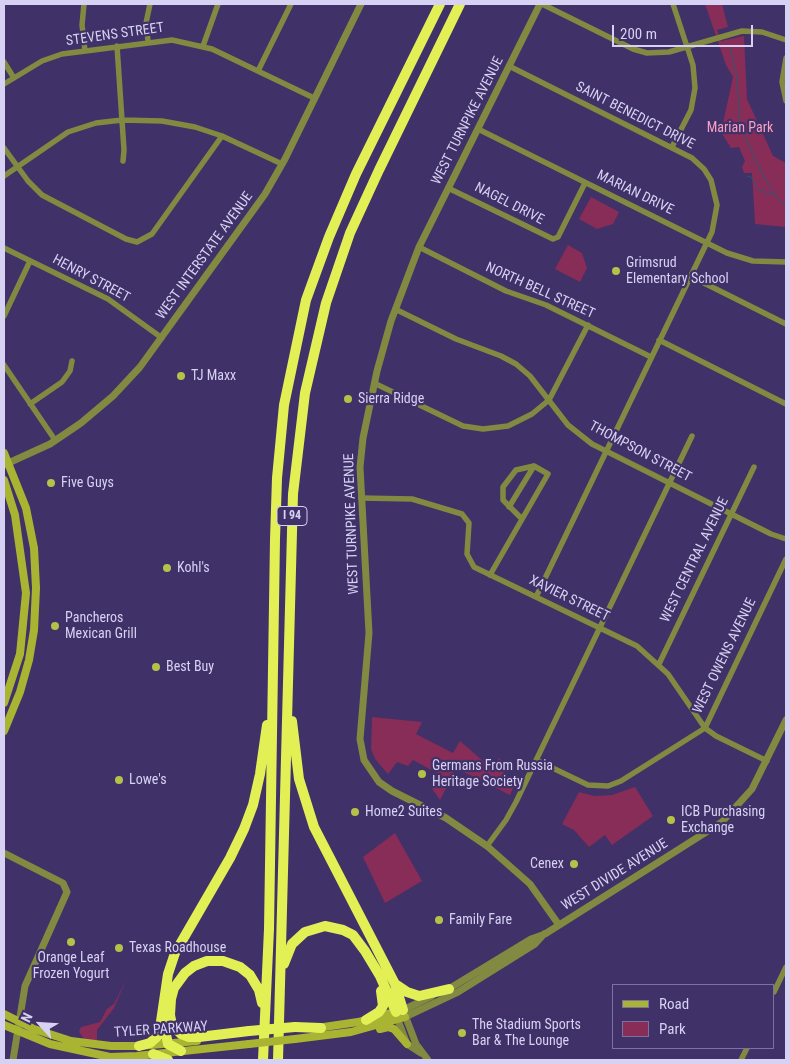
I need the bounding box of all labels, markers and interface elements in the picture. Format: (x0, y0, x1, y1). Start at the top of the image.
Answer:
scale bar (615, 15, 756, 47)
street label: STEVENS STREET (65, 20, 165, 50)
text: 200 m (620, 25, 657, 43)
street label: WEST TURNPIKE AVENUE (428, 54, 508, 188)
street label: SAINT BENEDICT DRIVE (573, 79, 697, 153)
park label: Marian Park (707, 120, 773, 136)
street label: MARIAN DRIVE (594, 167, 676, 219)
street label: NAGEL DRIVE (471, 179, 547, 229)
street label: WEST INTERSTATE AVENUE (153, 189, 257, 323)
street label: HENRY STREET (49, 252, 133, 306)
place label: Grimsrud Elementary School (626, 255, 729, 288)
street label: NORTH BELL STREET (483, 259, 597, 323)
marker: Grimsrud Elementary School (610, 265, 622, 277)
place label: TJ Maxx (191, 368, 236, 384)
marker: TJ Maxx (175, 370, 187, 382)
place label: Sierra Ridge (358, 391, 424, 407)
marker: Sierra Ridge (342, 393, 354, 405)
street label: THOMPSON STREET (586, 418, 694, 486)
street label: WEST TURNPIKE AVENUE (341, 453, 363, 595)
place label: Five Guys (61, 475, 114, 491)
marker: Five Guys (45, 477, 57, 489)
street label: WEST CENTRAL AVENUE (657, 495, 733, 625)
road number: I 94 (277, 506, 307, 526)
place label: Kohl's (177, 560, 210, 576)
marker: Kohl's (161, 562, 173, 574)
street label: XAVIER STREET (526, 572, 612, 626)
street label: WEST OWENS AVENUE (690, 596, 760, 716)
place label: Pancheros Mexican Grill (65, 610, 137, 642)
marker: Pancheros Mexican Grill (49, 620, 61, 632)
place label: Best Buy (166, 659, 214, 675)
marker: Best Buy (150, 661, 162, 673)
place label: Germans From Russia Heritage Society (432, 758, 553, 790)
marker: Germans From Russia Heritage Society (416, 768, 428, 780)
place label: Lowe's (129, 772, 167, 788)
marker: Lowe's (113, 774, 125, 786)
place label: Home2 Suites (365, 804, 442, 820)
place label: ICB Purchasing Exchange (681, 804, 765, 836)
marker: Home2 Suites (349, 806, 361, 818)
marker: ICB Purchasing Exchange (665, 814, 677, 826)
street label: WEST DIVIDE AVENUE (559, 836, 671, 914)
place label: Cenex (530, 856, 564, 872)
marker: Cenex (568, 858, 580, 870)
place label: Family Fare (449, 912, 512, 928)
marker: Family Fare (433, 914, 445, 926)
marker: Orange Leaf Frozen Yogurt (65, 936, 77, 948)
place label: Texas Roadhouse (129, 940, 226, 956)
marker: Texas Roadhouse (113, 942, 125, 954)
place label: Orange Leaf Frozen Yogurt (33, 950, 109, 982)
legend (612, 984, 775, 1049)
text: Road (659, 995, 689, 1013)
north arrow (15, 999, 65, 1049)
text: N (17, 1010, 36, 1025)
place label: The Stadium Sports Bar & The Lounge (472, 1017, 581, 1050)
street label: TYLER PARKWAY (113, 1018, 209, 1042)
text: Park (659, 1020, 686, 1038)
marker: The Stadium Sports Bar & The Lounge (456, 1027, 468, 1039)

